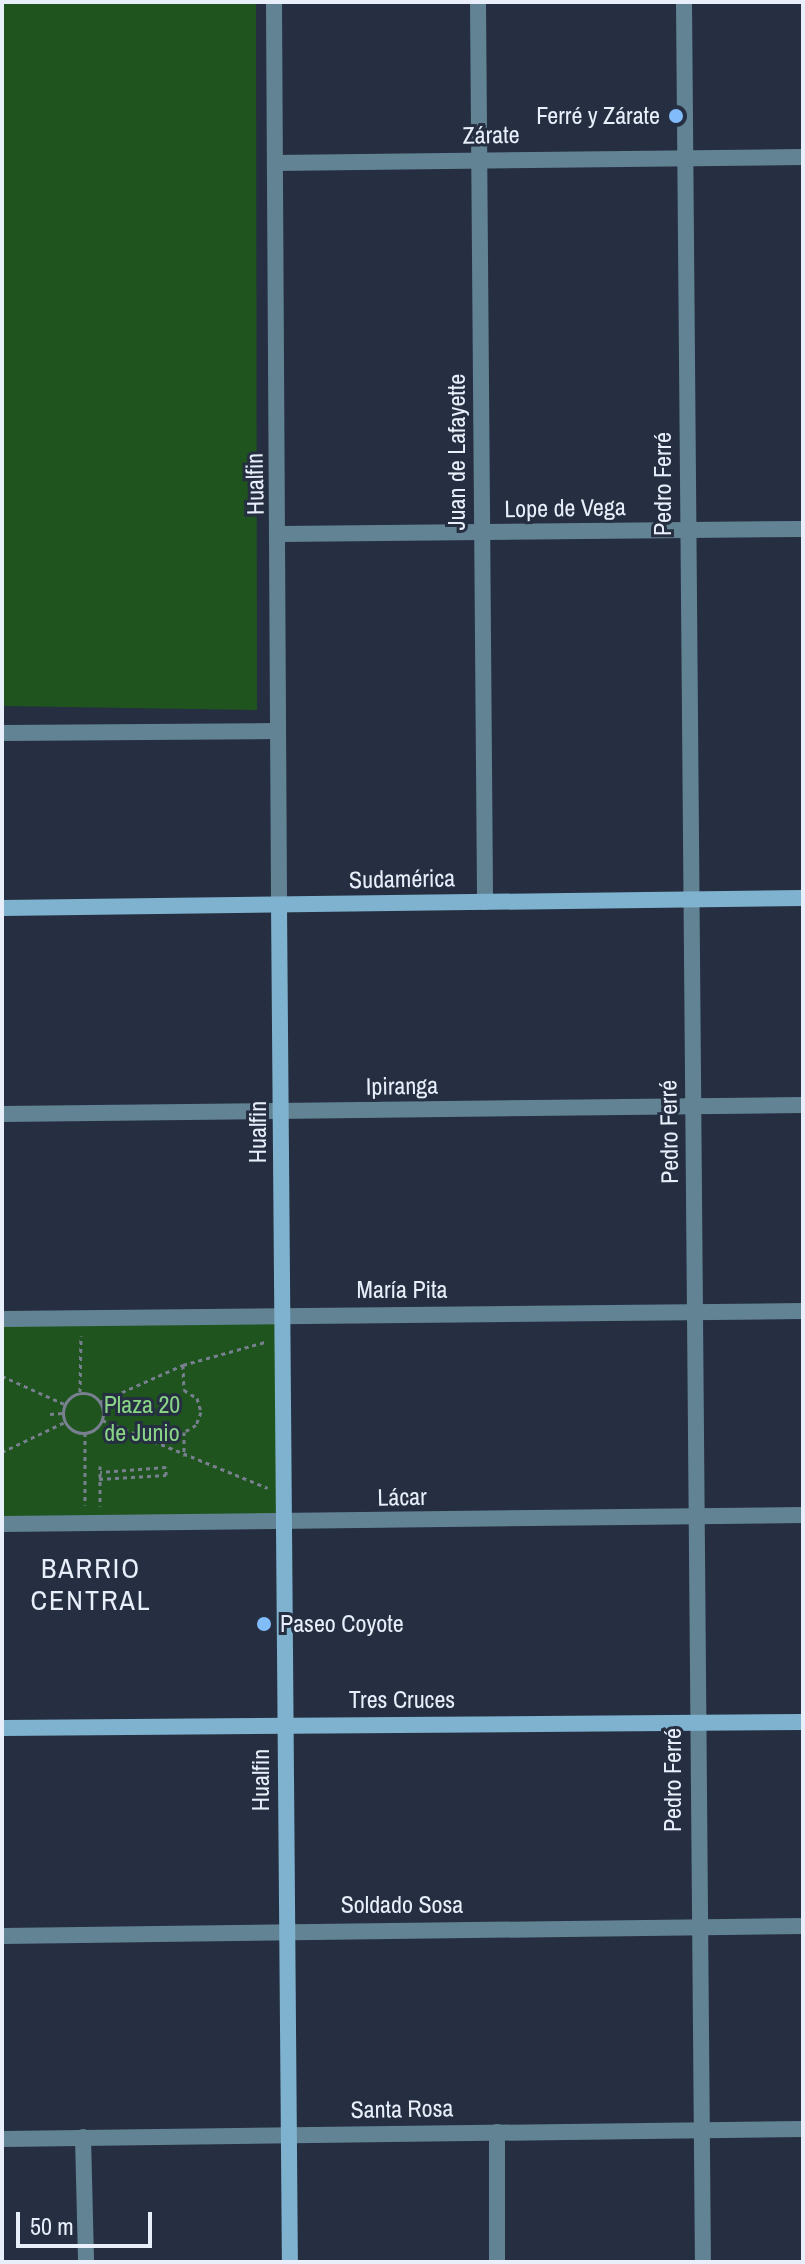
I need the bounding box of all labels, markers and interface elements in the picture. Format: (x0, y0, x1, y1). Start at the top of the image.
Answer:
place label: Ferré y Zárate (536, 102, 660, 130)
marker: Ferré y Zárate (667, 107, 685, 125)
street label: Zárate (462, 120, 520, 150)
street label: Juan de Lafayette (443, 374, 471, 530)
street label: Pedro Ferré (649, 432, 677, 536)
street label: Hualfin (240, 453, 270, 515)
street label: Lope de Vega (504, 493, 626, 523)
street label: Sudamérica (349, 864, 455, 894)
street label: Ipiranga (366, 1071, 438, 1101)
street label: Pedro Ferré (654, 1080, 684, 1184)
street label: Hualfin (244, 1101, 272, 1163)
street label: María Pita (357, 1276, 447, 1304)
park label: Plaza 20 de Junio (104, 1391, 180, 1447)
street label: Lácar (377, 1482, 427, 1512)
district label: BARRIO CENTRAL (30, 1551, 152, 1617)
place label: Paseo Coyote (280, 1610, 404, 1638)
marker: Paseo Coyote (255, 1615, 273, 1633)
street label: Tres Cruces (349, 1686, 455, 1714)
street label: Pedro Ferré (659, 1728, 687, 1832)
street label: Hualfin (247, 1749, 275, 1811)
street label: Soldado Sosa (341, 1891, 463, 1919)
street label: Santa Rosa (350, 2094, 454, 2124)
scale bar (20, 2196, 156, 2246)
text: 50 m (30, 2210, 74, 2242)

